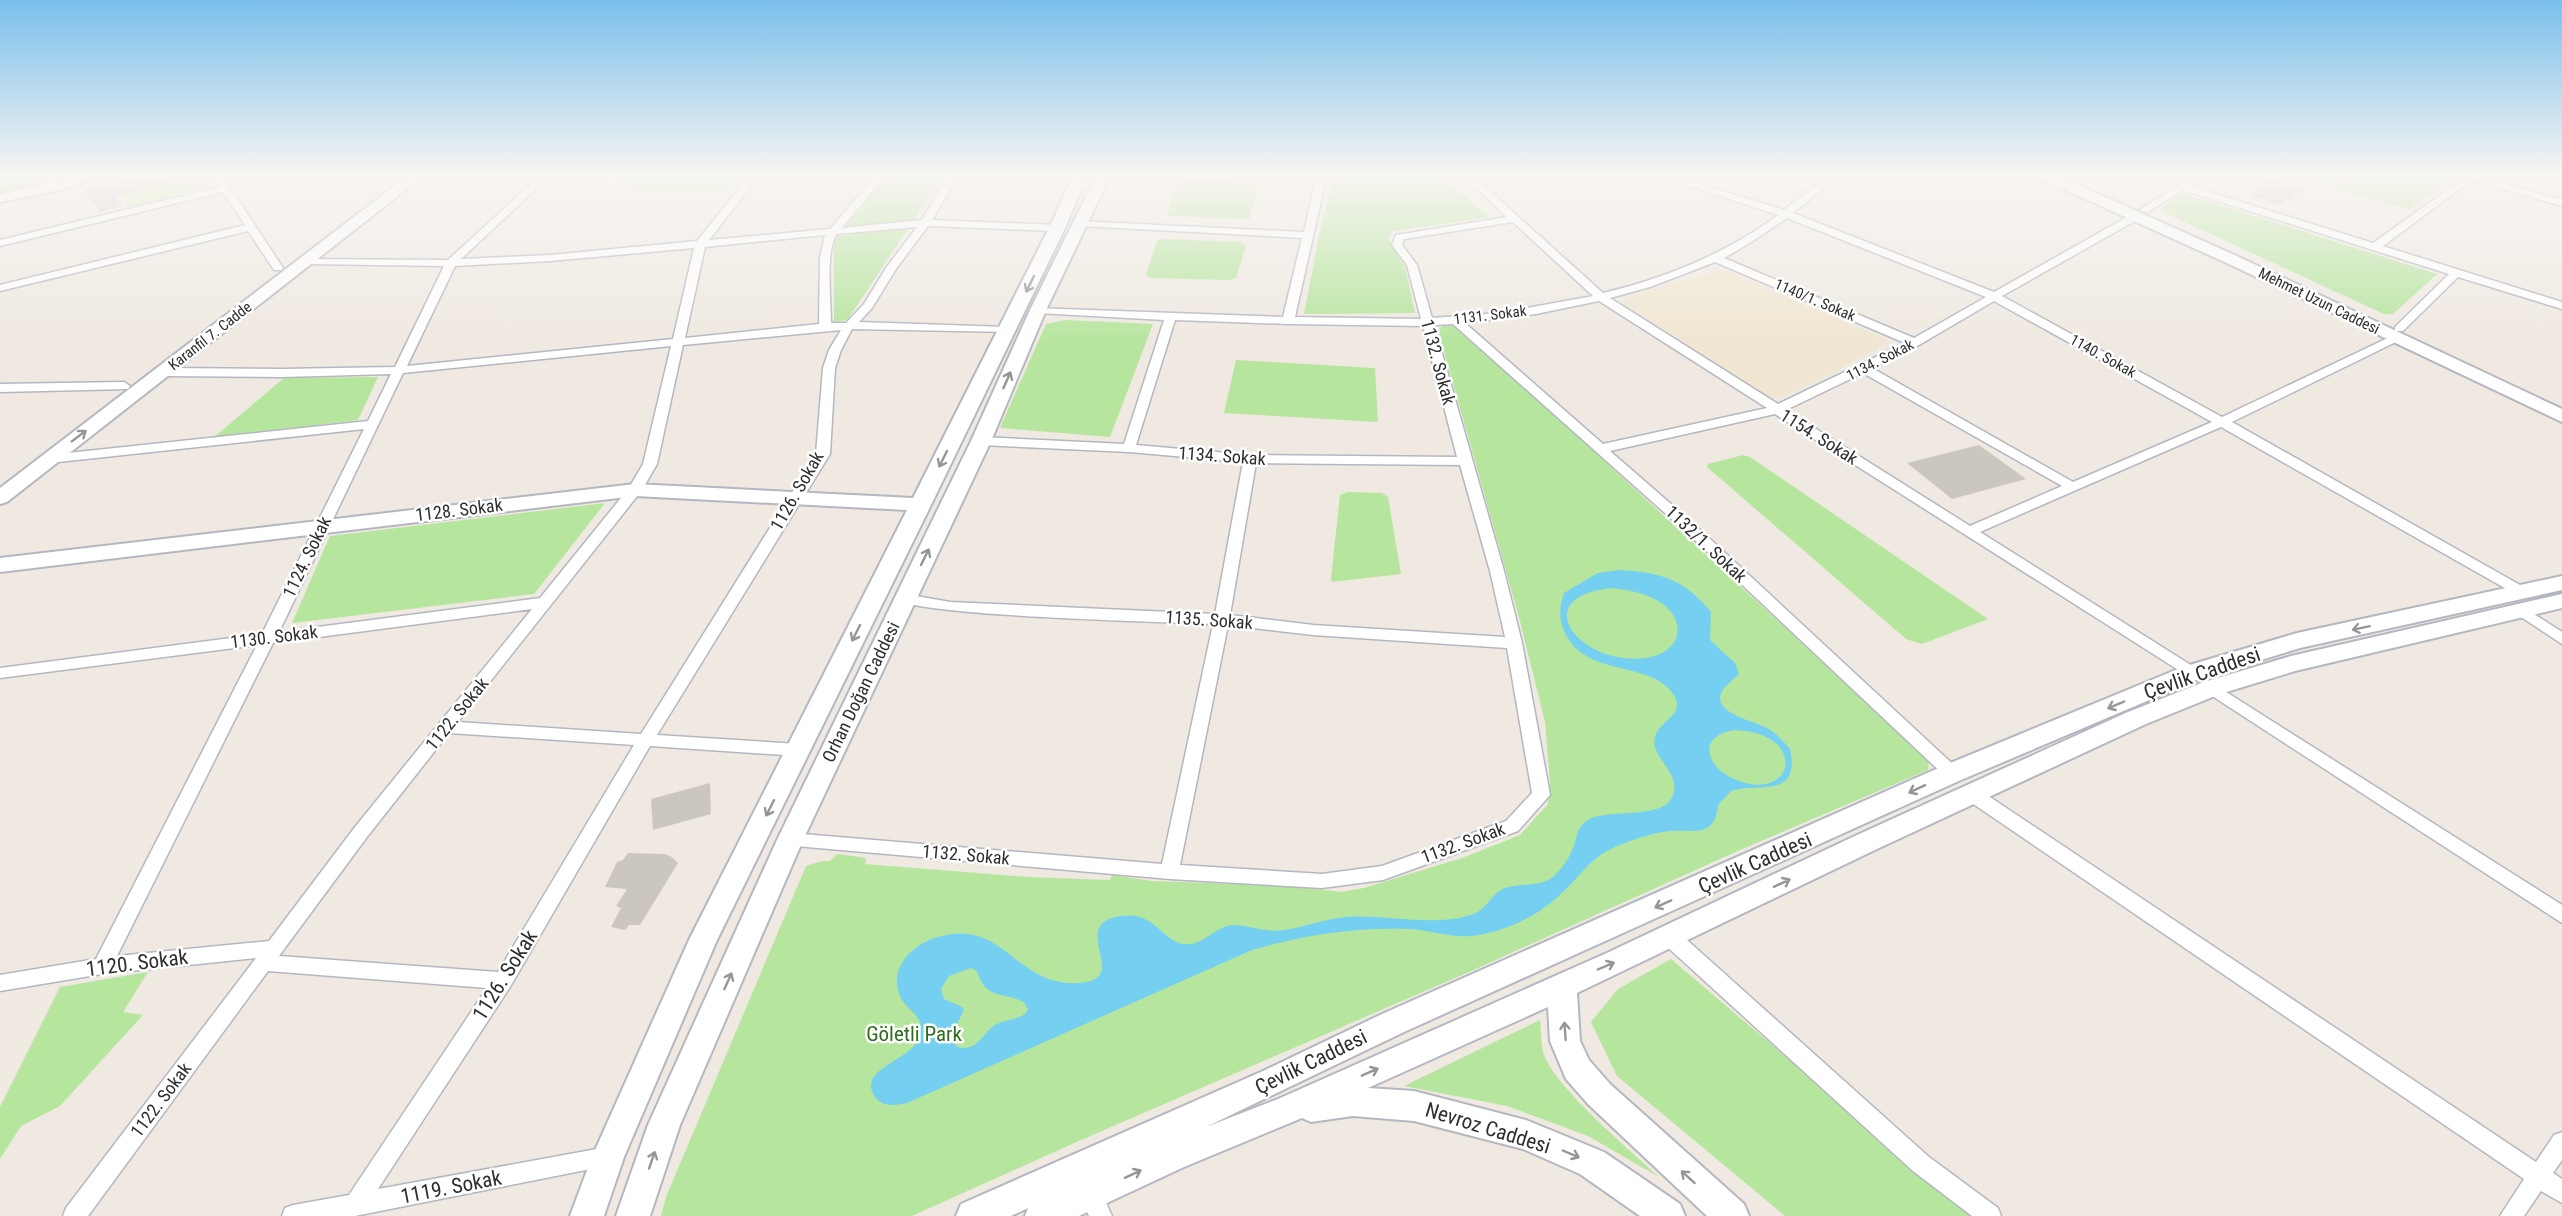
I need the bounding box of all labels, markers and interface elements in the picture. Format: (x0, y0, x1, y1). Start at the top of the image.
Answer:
street label: Mehmet Uzun Caddesi (2255, 264, 2383, 338)
one-way arrow (1024, 275, 1036, 292)
street label: 1140/1. Sokak (1772, 275, 1858, 325)
street label: Karanfil 7. Cadde (165, 298, 255, 374)
street label: 1131. Sokak (1453, 302, 1528, 328)
street label: 1132. Sokak (1417, 317, 1460, 407)
street label: 1140. Sokak (2067, 330, 2140, 382)
street label: 1134. Sokak (1843, 335, 1917, 385)
one-way arrow (1003, 371, 1014, 389)
street label: 1154. Sokak (1777, 404, 1862, 469)
one-way arrow (71, 430, 87, 443)
street label: 1134. Sokak (1178, 442, 1266, 469)
street label: 1126. Sokak (766, 448, 828, 534)
one-way arrow (937, 449, 949, 467)
street label: 1128. Sokak (414, 494, 504, 525)
street label: 1132/1. Sokak (1661, 501, 1751, 587)
street label: 1124. Sokak (278, 513, 335, 601)
one-way arrow (920, 548, 932, 566)
street label: 1135. Sokak (1165, 606, 1253, 633)
street label: Orhan Doğan Caddesi (817, 618, 904, 765)
street label: 1130. Sokak (229, 621, 319, 652)
one-way arrow (2352, 623, 2372, 634)
one-way arrow (850, 624, 862, 642)
street label: Çevlik Caddesi (2141, 642, 2263, 704)
street label: 1122. Sokak (421, 673, 492, 754)
one-way arrow (2107, 700, 2126, 711)
one-way arrow (1908, 785, 1926, 796)
one-way arrow (763, 799, 775, 817)
street label: 1132. Sokak (1418, 818, 1508, 867)
street label: Çevlik Caddesi (1695, 827, 1815, 899)
street label: 1132. Sokak (921, 840, 1011, 869)
one-way arrow (1772, 876, 1790, 888)
one-way arrow (1654, 900, 1672, 911)
street label: 1126. Sokak (468, 925, 543, 1025)
street label: 1120. Sokak (85, 945, 190, 981)
one-way arrow (1596, 960, 1614, 972)
one-way arrow (722, 972, 734, 990)
park label: Göletli Park (866, 1022, 962, 1046)
one-way arrow (1559, 1022, 1570, 1042)
street label: Çevlik Caddesi (1251, 1025, 1371, 1099)
street label: 1122. Sokak (126, 1058, 195, 1141)
one-way arrow (1361, 1066, 1379, 1078)
street label: Nevroz Caddesi (1423, 1098, 1553, 1158)
one-way arrow (1561, 1149, 1579, 1160)
one-way arrow (647, 1152, 658, 1170)
street label: 1119. Sokak (399, 1165, 504, 1209)
one-way arrow (1124, 1168, 1142, 1179)
one-way arrow (1681, 1170, 1696, 1184)

